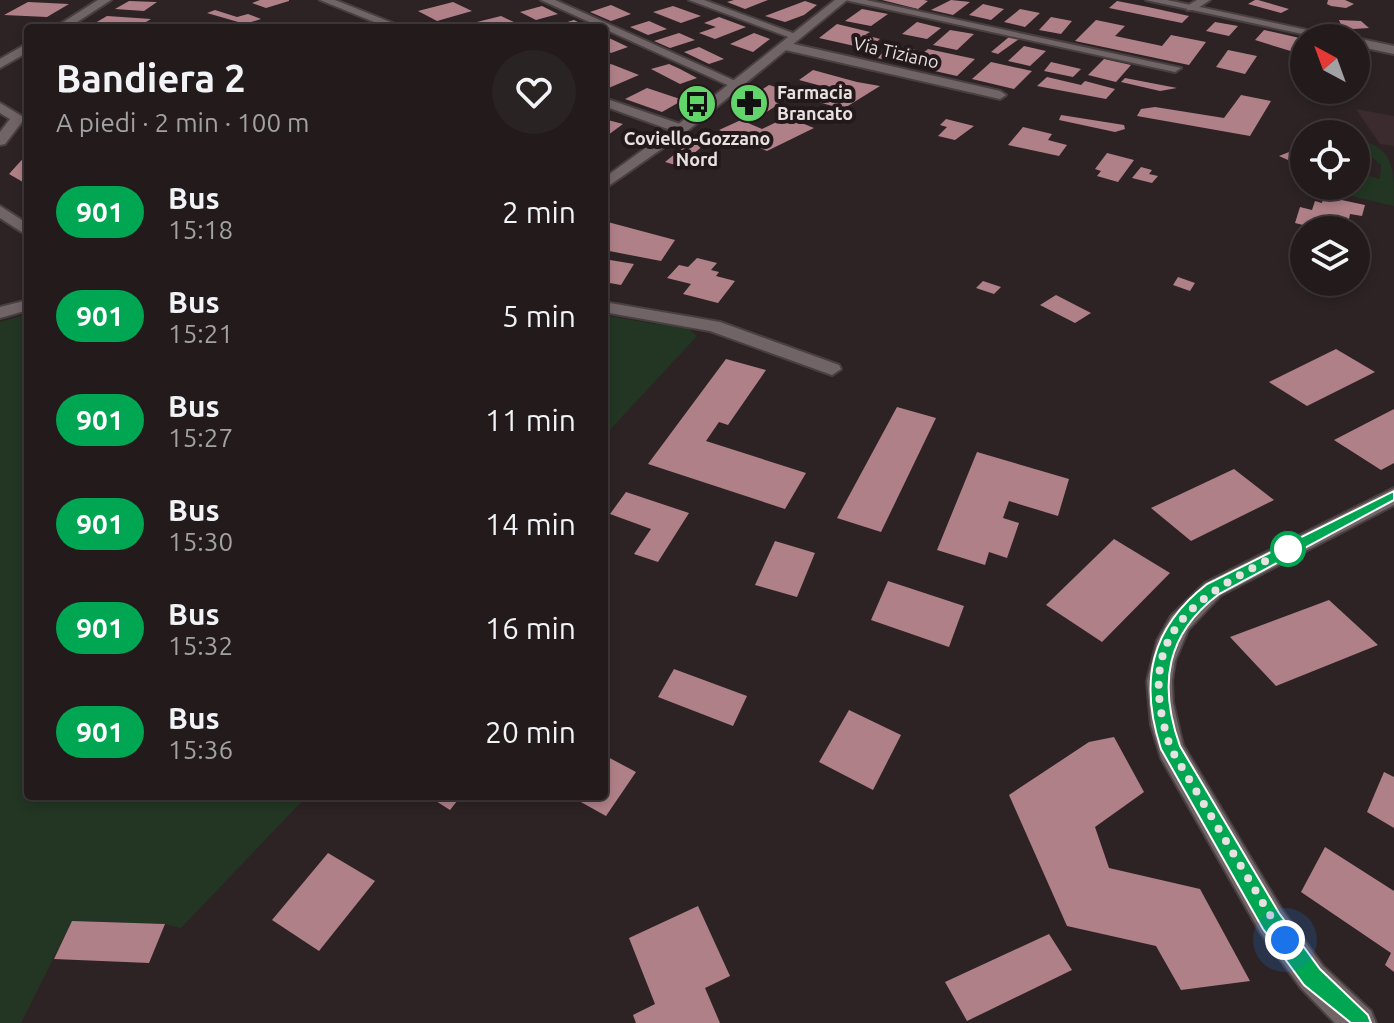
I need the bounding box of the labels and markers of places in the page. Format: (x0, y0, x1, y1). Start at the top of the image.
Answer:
pharmacy icon: Farmacia Brancato (728, 82, 770, 124)
place label: Farmacia Brancato (777, 82, 853, 123)
bus stop icon: Coviello-Gozzano Nord (676, 83, 718, 125)
place label: Coviello-Gozzano Nord (624, 128, 770, 169)
unlabelled marker (1271, 532, 1305, 566)

